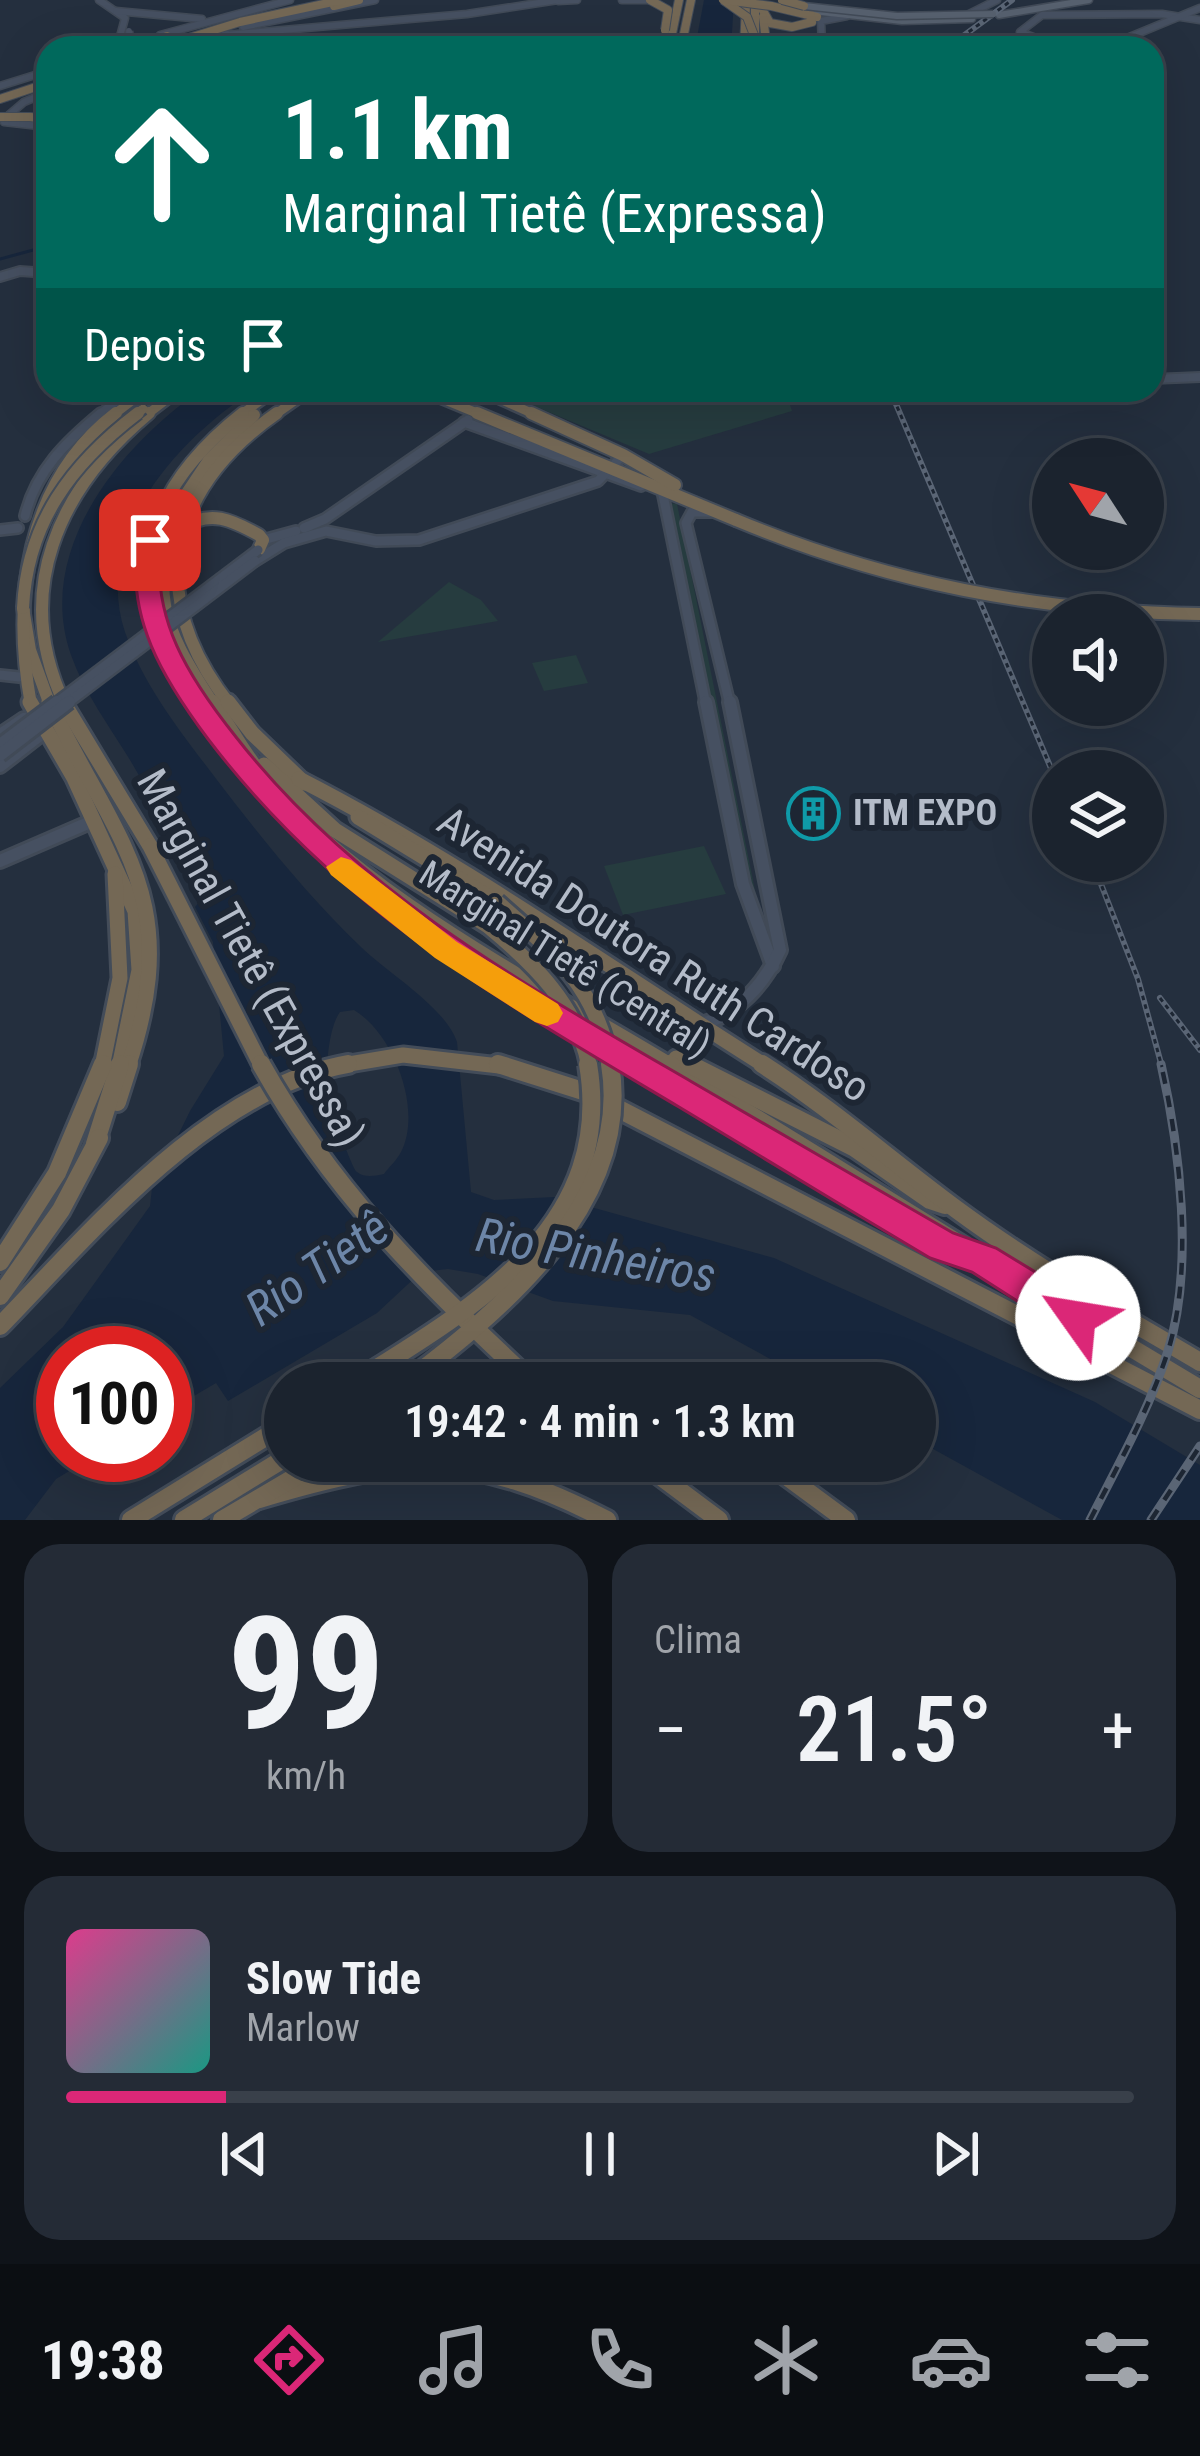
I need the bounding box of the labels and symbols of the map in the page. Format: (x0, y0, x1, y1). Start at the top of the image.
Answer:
north arrow (1032, 438, 1164, 570)
pin (99, 489, 201, 591)
street label: Marginal Tietê (Expressa) (127, 761, 375, 1155)
building icon: ITM EXPO (786, 785, 842, 841)
place label: ITM EXPO (853, 792, 997, 834)
street label: Avenida Doutora Ruth Cardoso (429, 796, 879, 1112)
street label: Marginal Tietê (Central) (412, 852, 718, 1066)
water label: Rio Tietê (235, 1198, 399, 1338)
water label: Rio Pinheiros (472, 1206, 720, 1304)
position arrow (1015, 1255, 1141, 1381)
speed limit sign: 100 (36, 1326, 192, 1482)

